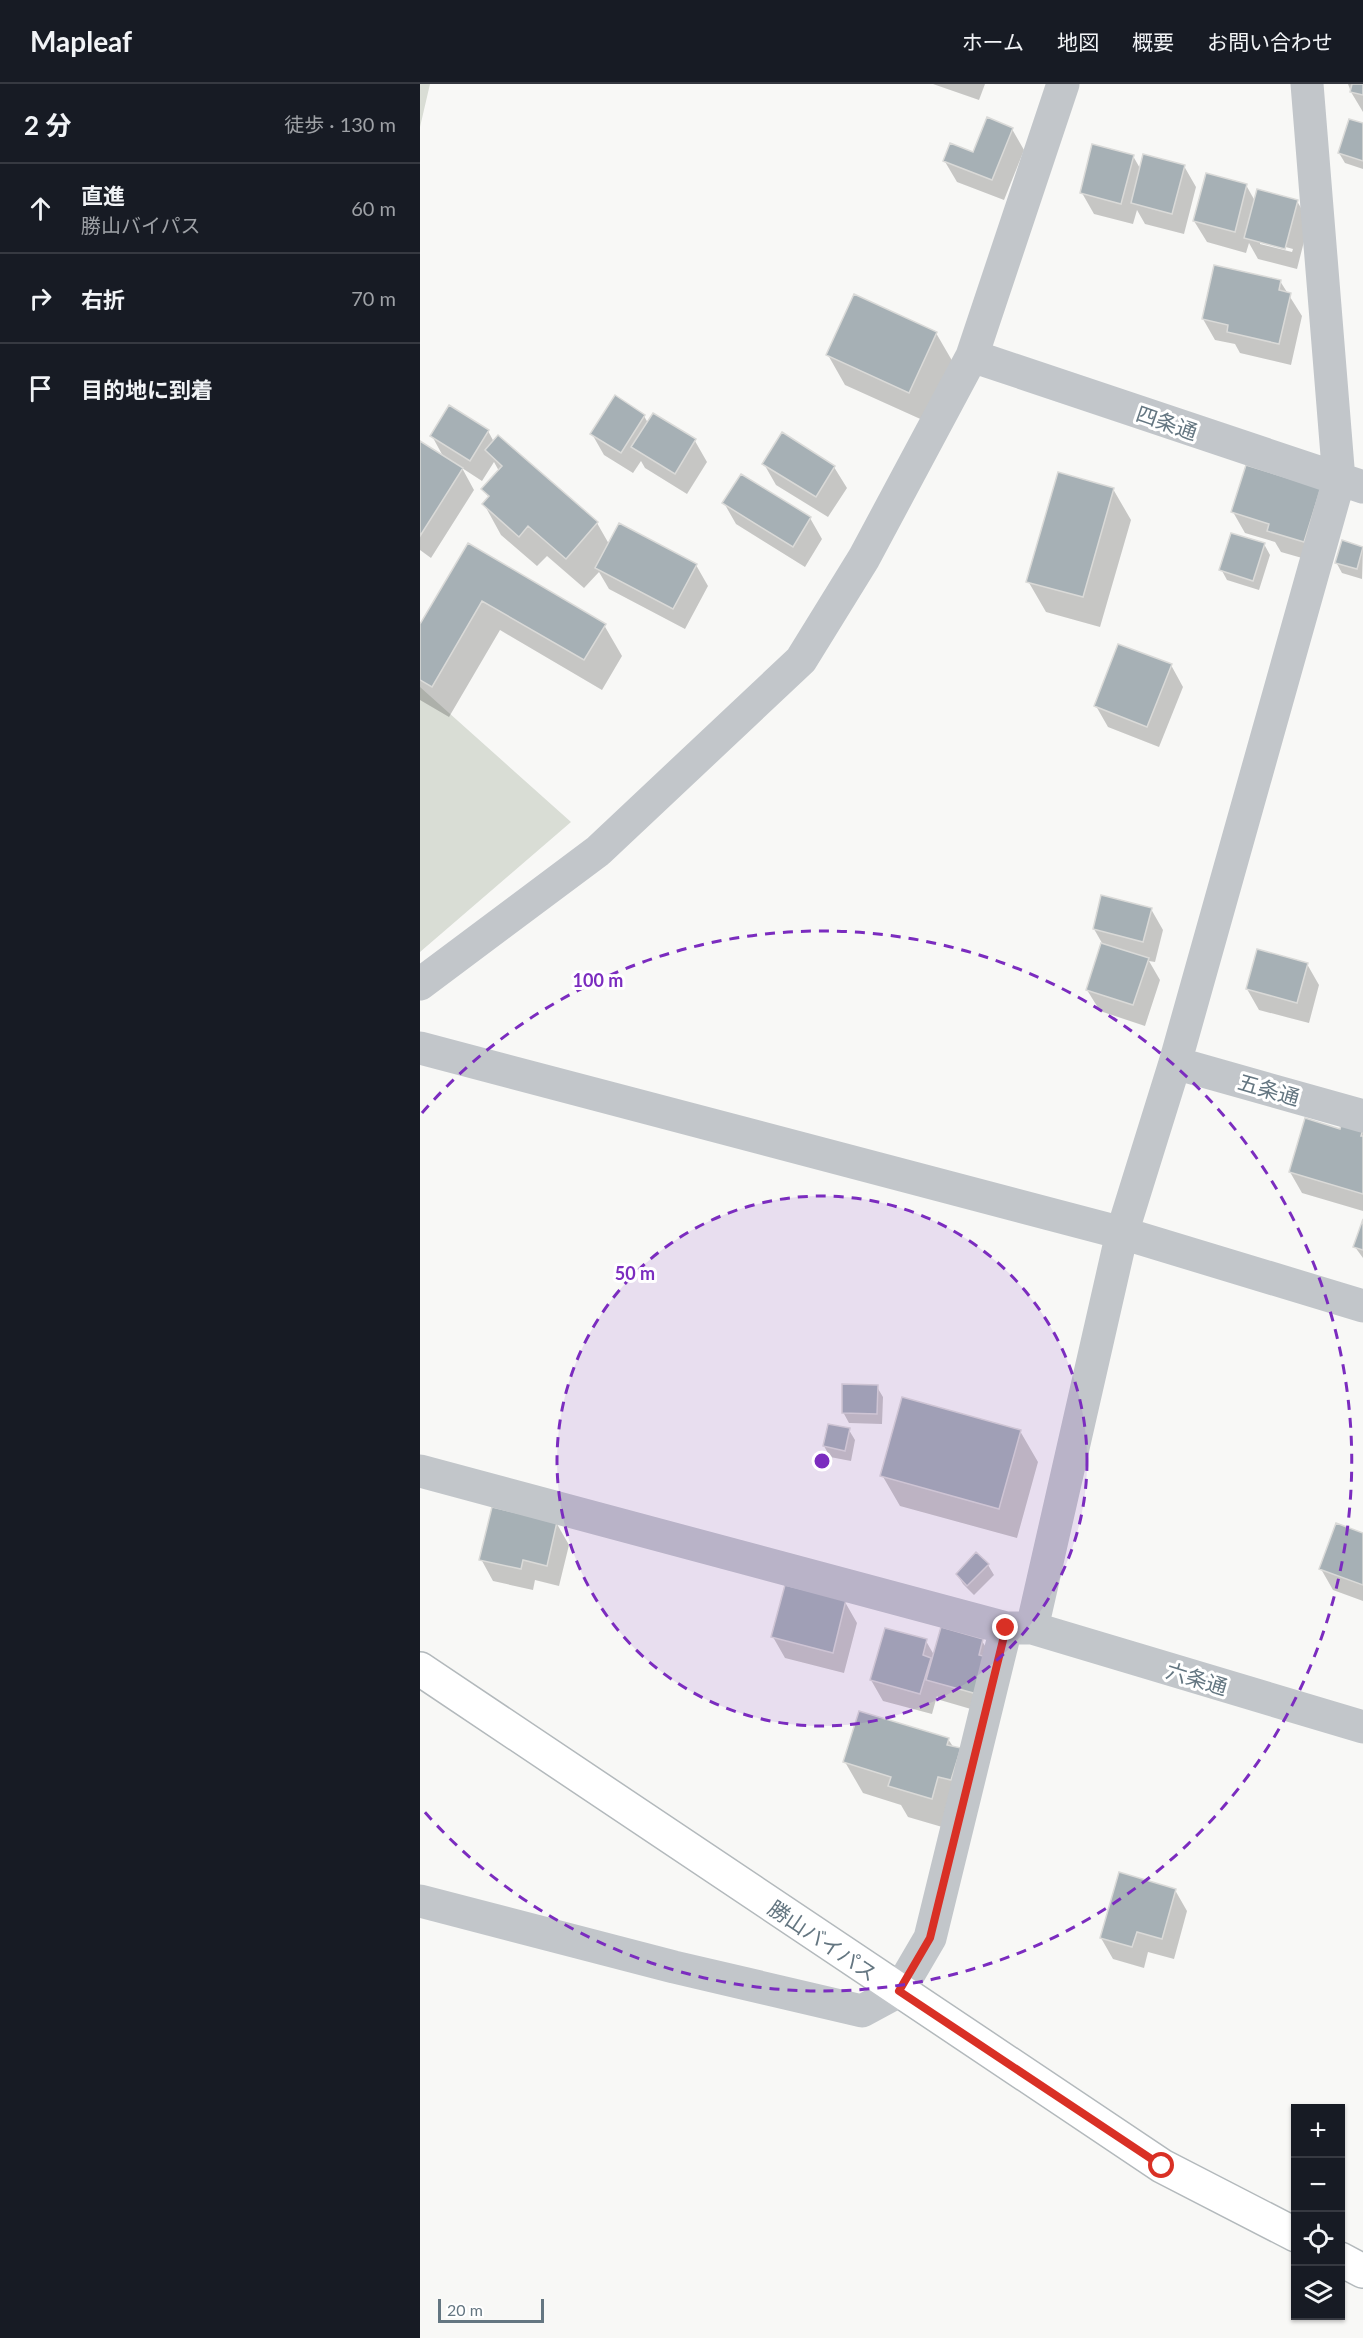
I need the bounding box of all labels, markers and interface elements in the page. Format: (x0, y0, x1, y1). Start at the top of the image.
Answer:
text: Mapleaf (30, 24, 132, 58)
text: ホーム (962, 29, 1024, 54)
text: 地図 (1057, 29, 1099, 54)
text: 概要 (1132, 29, 1174, 54)
text: お問い合わせ (1207, 29, 1333, 54)
text: 2 分 (24, 109, 71, 141)
text: 徒歩 · 130 m (284, 112, 396, 136)
text: 直進 (81, 182, 125, 209)
icon: ahead (24, 192, 57, 225)
text: 60 m (351, 196, 396, 220)
text: 勝山バイパス (81, 213, 201, 237)
icon: right (24, 282, 57, 315)
text: 右折 (81, 286, 125, 313)
text: 70 m (351, 286, 396, 310)
icon: arrive (24, 372, 57, 405)
text: 目的地に到着 (81, 376, 213, 403)
street label: 四条通 (1133, 400, 1201, 444)
text: 100 m (573, 969, 623, 991)
street label: 五条通 (1235, 1068, 1303, 1110)
text: 50 m (615, 1262, 655, 1284)
centre of rings (812, 1451, 832, 1471)
route end (992, 1614, 1018, 1640)
street label: 六条通 (1163, 1657, 1231, 1699)
street label: 勝山バイパス (764, 1895, 882, 1985)
map controls (1291, 2104, 1345, 2320)
button: + (1291, 2104, 1345, 2158)
route start (1148, 2152, 1174, 2178)
button: − (1291, 2158, 1345, 2212)
button: locate (1291, 2212, 1345, 2266)
button: layers (1291, 2266, 1345, 2320)
scale bar (438, 2296, 544, 2324)
text: 20 m (447, 2300, 483, 2319)

